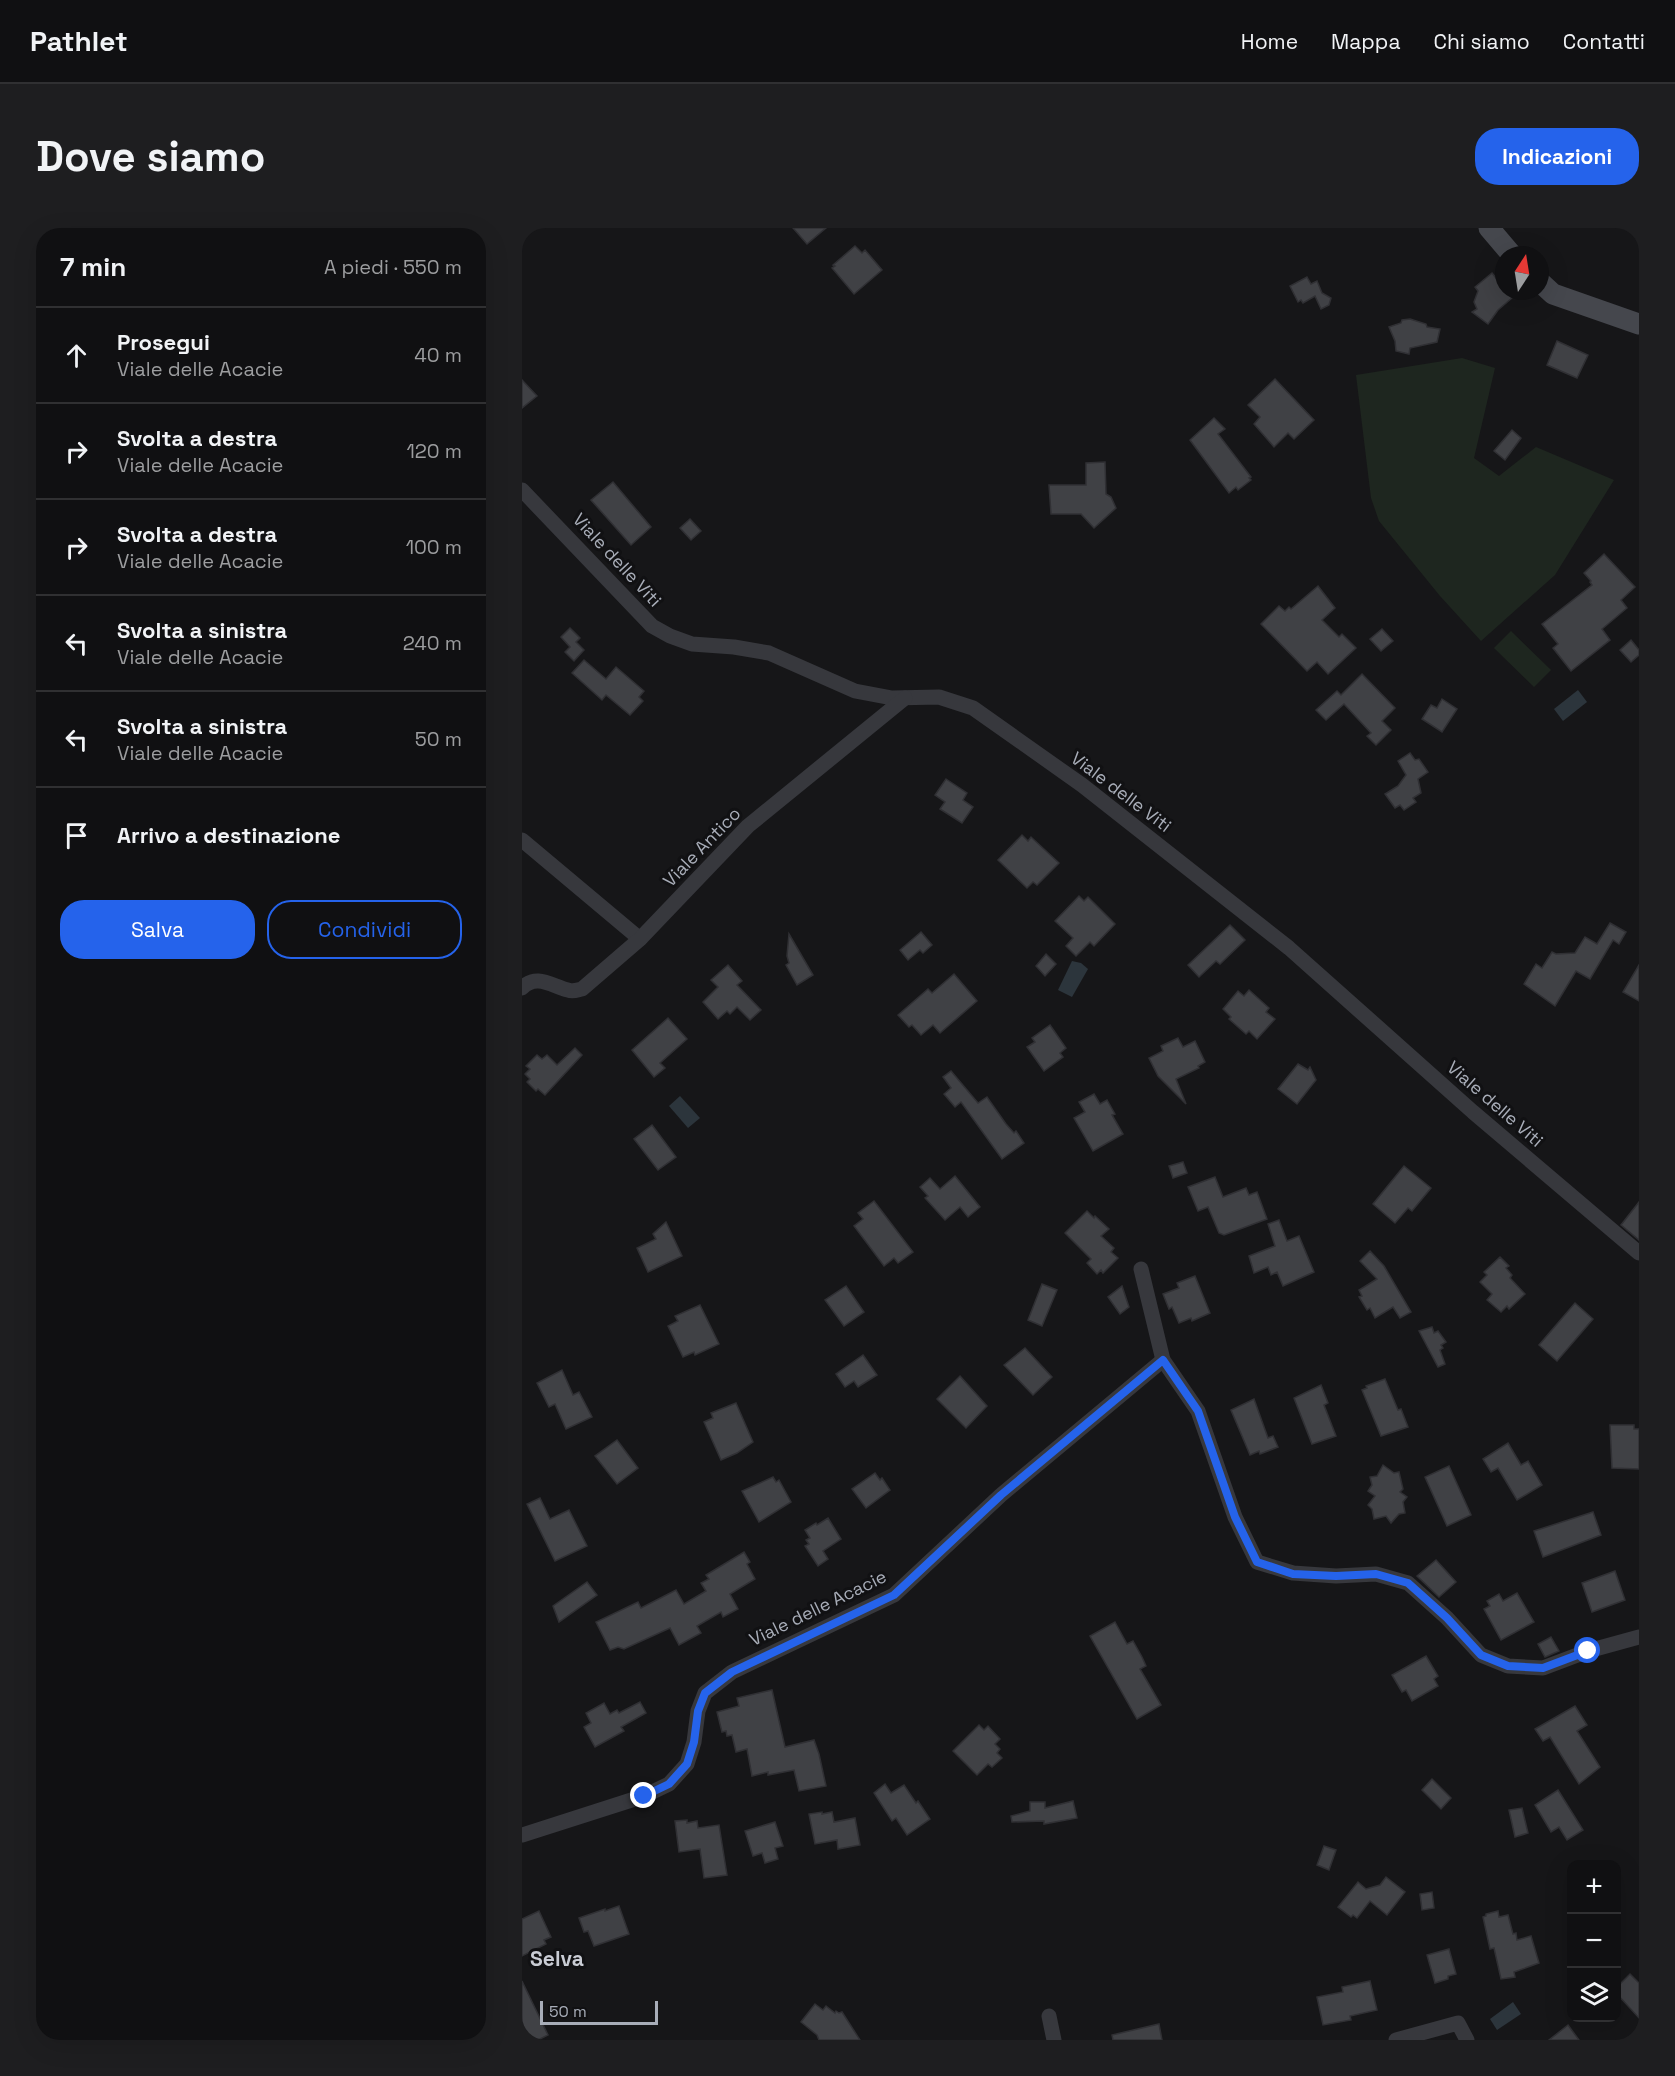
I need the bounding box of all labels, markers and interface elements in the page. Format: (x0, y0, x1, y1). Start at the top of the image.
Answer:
text: Pathlet (30, 23, 128, 59)
text: Home (1241, 28, 1298, 55)
text: Mappa (1331, 28, 1400, 55)
text: Chi siamo (1433, 28, 1530, 55)
text: Contatti (1563, 28, 1645, 55)
button: Indicazioni (1475, 128, 1639, 185)
text: Dove siamo (36, 130, 265, 183)
north arrow (1495, 246, 1549, 300)
text: 7 min (60, 250, 126, 284)
text: A piedi · 550 m (324, 254, 462, 280)
text: Prosegui (117, 328, 210, 356)
icon: ahead (60, 339, 93, 372)
text: 40 m (414, 342, 462, 368)
text: Viale delle Acacie (117, 356, 283, 382)
text: Svolta a destra (117, 424, 277, 452)
icon: right (60, 435, 93, 468)
text: 120 m (406, 438, 462, 464)
text: Viale delle Acacie (117, 452, 283, 478)
street label: Viale delle Viti (568, 508, 667, 611)
text: Svolta a destra (117, 520, 277, 548)
icon: right (60, 531, 93, 564)
text: 100 m (406, 534, 462, 560)
text: Viale delle Acacie (117, 548, 283, 574)
text: Svolta a sinistra (117, 616, 287, 644)
icon: left (60, 627, 93, 660)
text: 240 m (403, 630, 462, 656)
text: Viale delle Acacie (117, 644, 283, 670)
text: Svolta a sinistra (117, 712, 287, 740)
icon: left (60, 723, 93, 756)
text: 50 m (415, 726, 462, 752)
text: Viale delle Acacie (117, 740, 283, 766)
street label: Viale delle Viti (1066, 746, 1176, 837)
street label: Viale Antico (658, 802, 745, 891)
icon: arrive (60, 819, 93, 852)
text: Arrivo a destinazione (117, 821, 340, 849)
button: Salva (60, 900, 255, 959)
button: Condividi (267, 900, 462, 959)
street label: Viale delle Viti (1443, 1056, 1548, 1152)
street label: Viale delle Acacie (745, 1564, 890, 1651)
route start (1574, 1637, 1600, 1663)
route end (630, 1782, 656, 1808)
map controls (1567, 1860, 1621, 2022)
button: + (1567, 1860, 1621, 1914)
button: − (1567, 1914, 1621, 1968)
district label: Selva (530, 1945, 584, 1972)
button: layers (1567, 1968, 1621, 2022)
scale bar (540, 1998, 658, 2026)
text: 50 m (549, 2001, 587, 2022)

